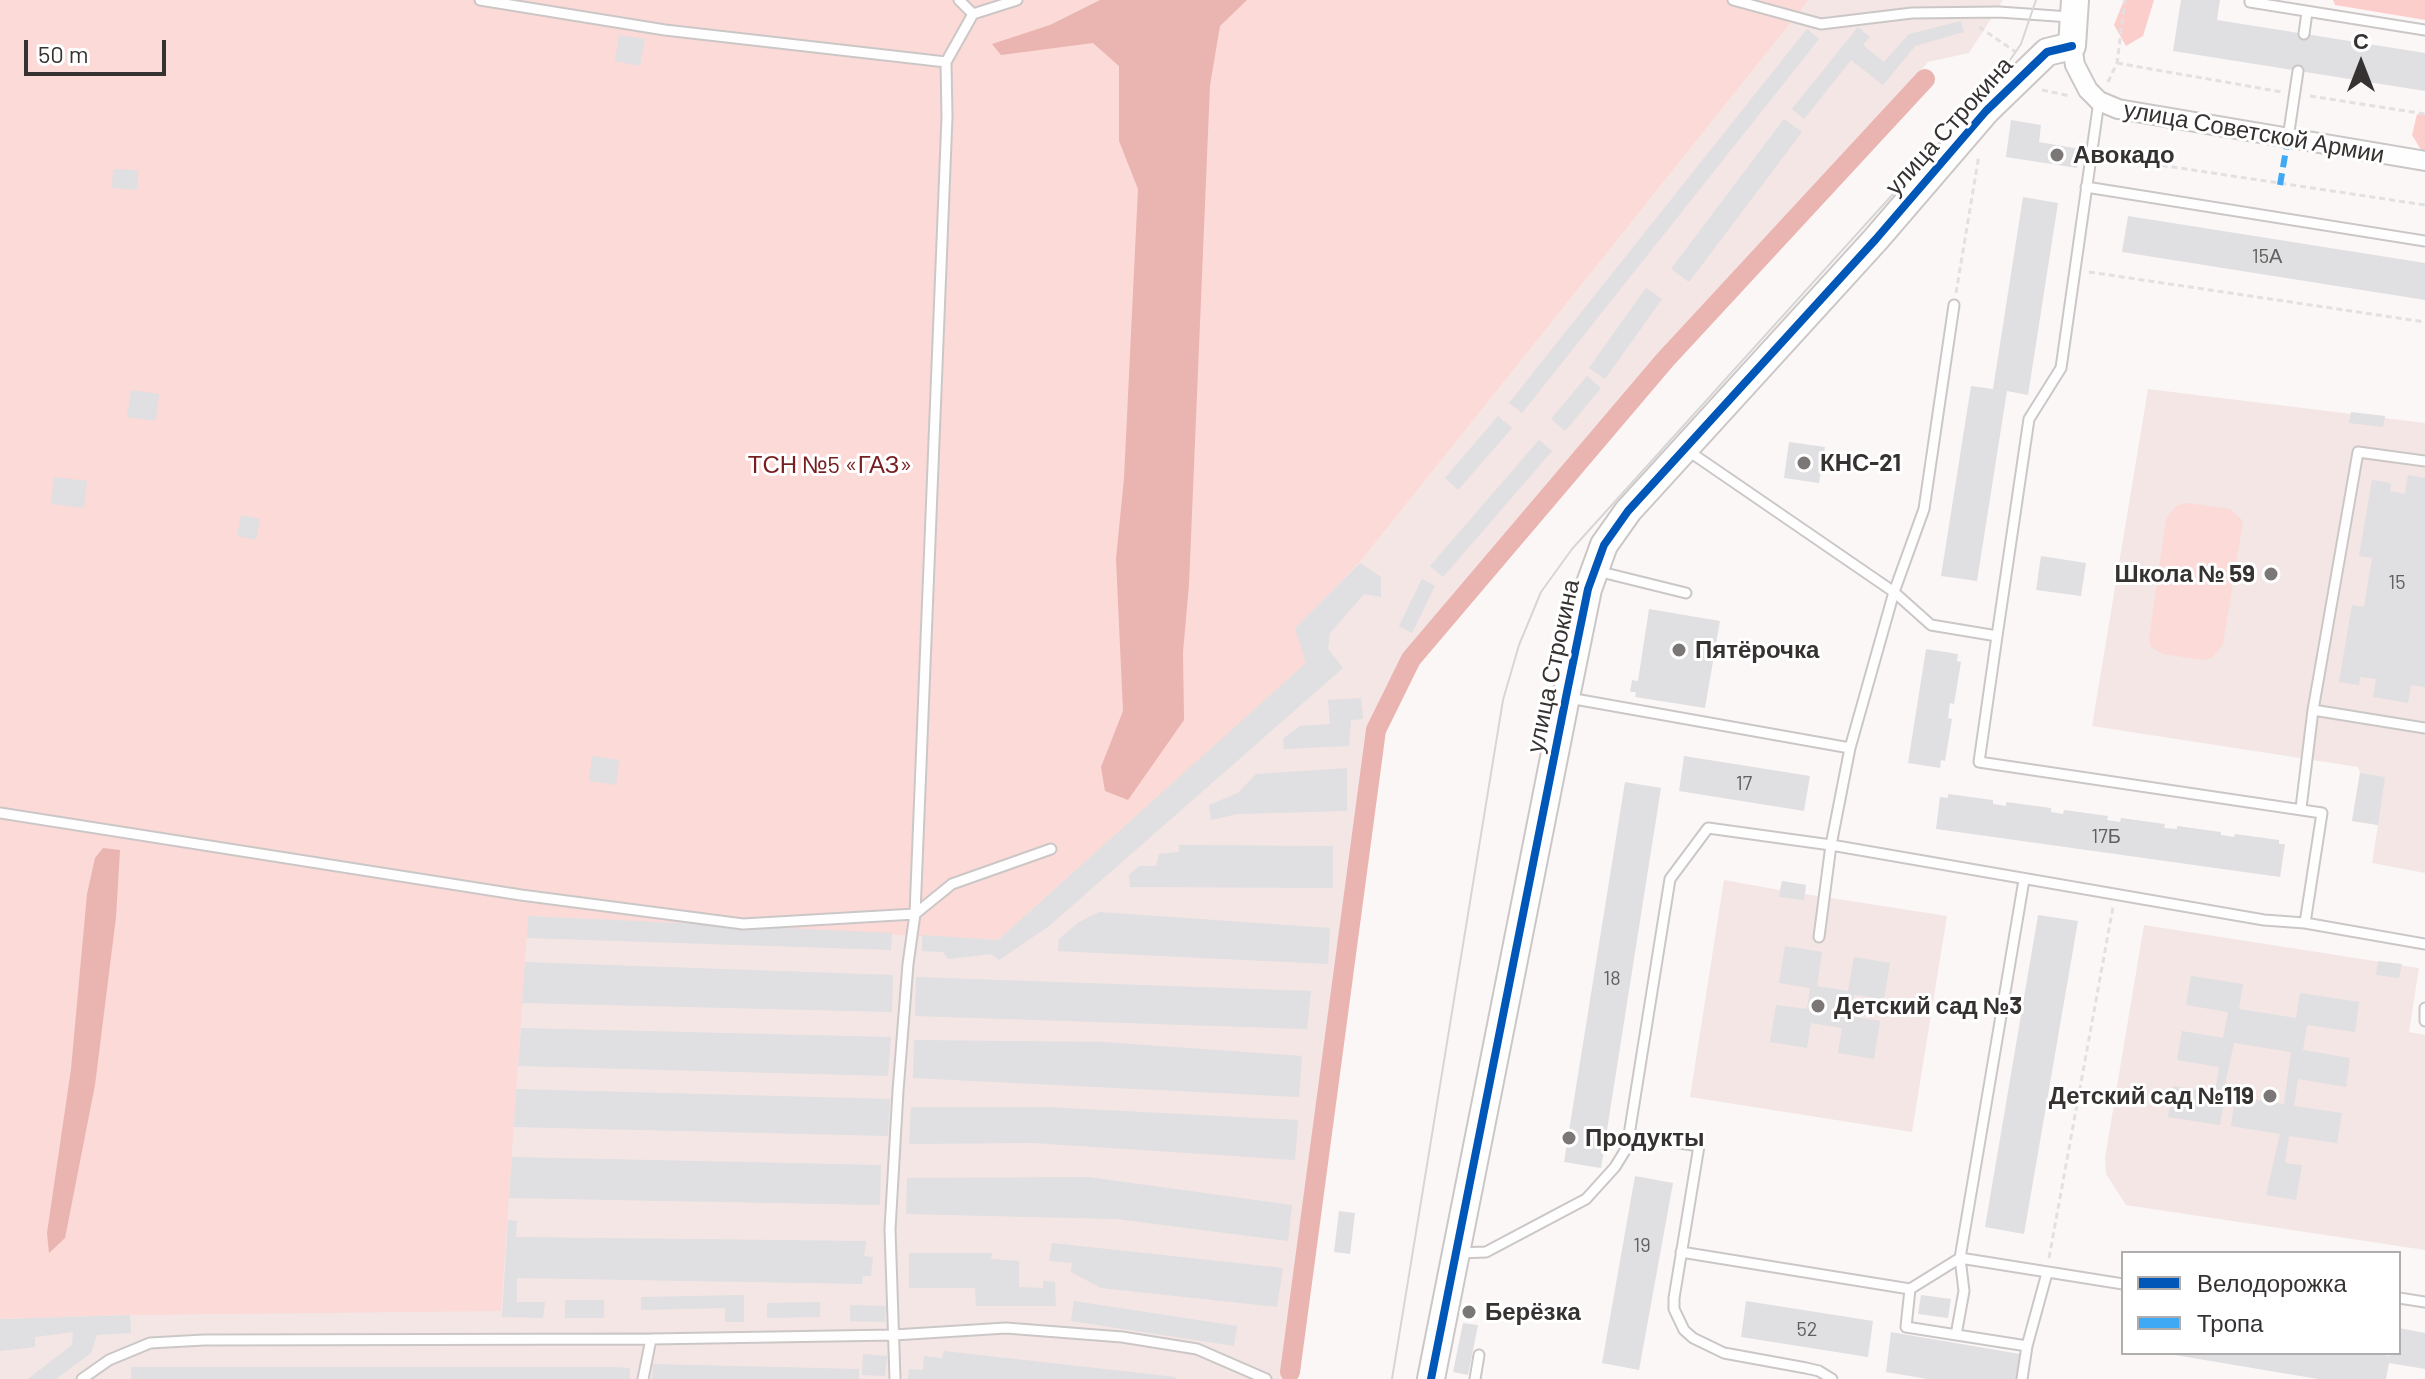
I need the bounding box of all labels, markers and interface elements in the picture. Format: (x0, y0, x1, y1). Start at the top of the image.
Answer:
scale bar (28, 24, 170, 74)
north arrow (2321, 24, 2401, 104)
text: С (2353, 27, 2369, 53)
text: 50 m (38, 39, 89, 68)
street label: улица Строкина (1879, 51, 2019, 201)
street label: улица Советской Армии (2121, 95, 2387, 169)
place label: Авокадо (2073, 141, 2175, 169)
marker: Авокадо (2048, 146, 2066, 164)
house number: 15А (2252, 244, 2282, 268)
place label: КНС-21 (1820, 449, 1901, 477)
park label: ТСН №5 «ГАЗ» (748, 451, 912, 479)
marker: КНС-21 (1795, 454, 1813, 472)
place label: Школа № 59 (2114, 560, 2255, 588)
marker: Школа № 59 (2262, 565, 2280, 583)
house number: 15 (2388, 570, 2406, 594)
street label: улица Строкина (1521, 577, 1585, 755)
place label: Пятёрочка (1695, 636, 1819, 664)
marker: Пятёрочка (1670, 641, 1688, 659)
house number: 17 (1736, 771, 1752, 795)
house number: 17Б (2091, 824, 2121, 848)
house number: 18 (1603, 966, 1621, 990)
place label: Детский сад №3 (1834, 992, 2022, 1020)
marker: Детский сад №3 (1809, 997, 1827, 1015)
place label: Детский сад №119 (2049, 1082, 2254, 1110)
marker: Детский сад №119 (2261, 1087, 2279, 1105)
place label: Продукты (1585, 1124, 1704, 1152)
marker: Продукты (1560, 1129, 1578, 1147)
house number: 19 (1633, 1233, 1651, 1257)
legend (2121, 1251, 2401, 1355)
text: Велодорожка (2197, 1268, 2347, 1297)
place label: Берёзка (1485, 1298, 1581, 1326)
marker: Берёзка (1460, 1303, 1478, 1321)
text: Тропа (2197, 1308, 2263, 1337)
house number: 52 (1797, 1317, 1817, 1341)

